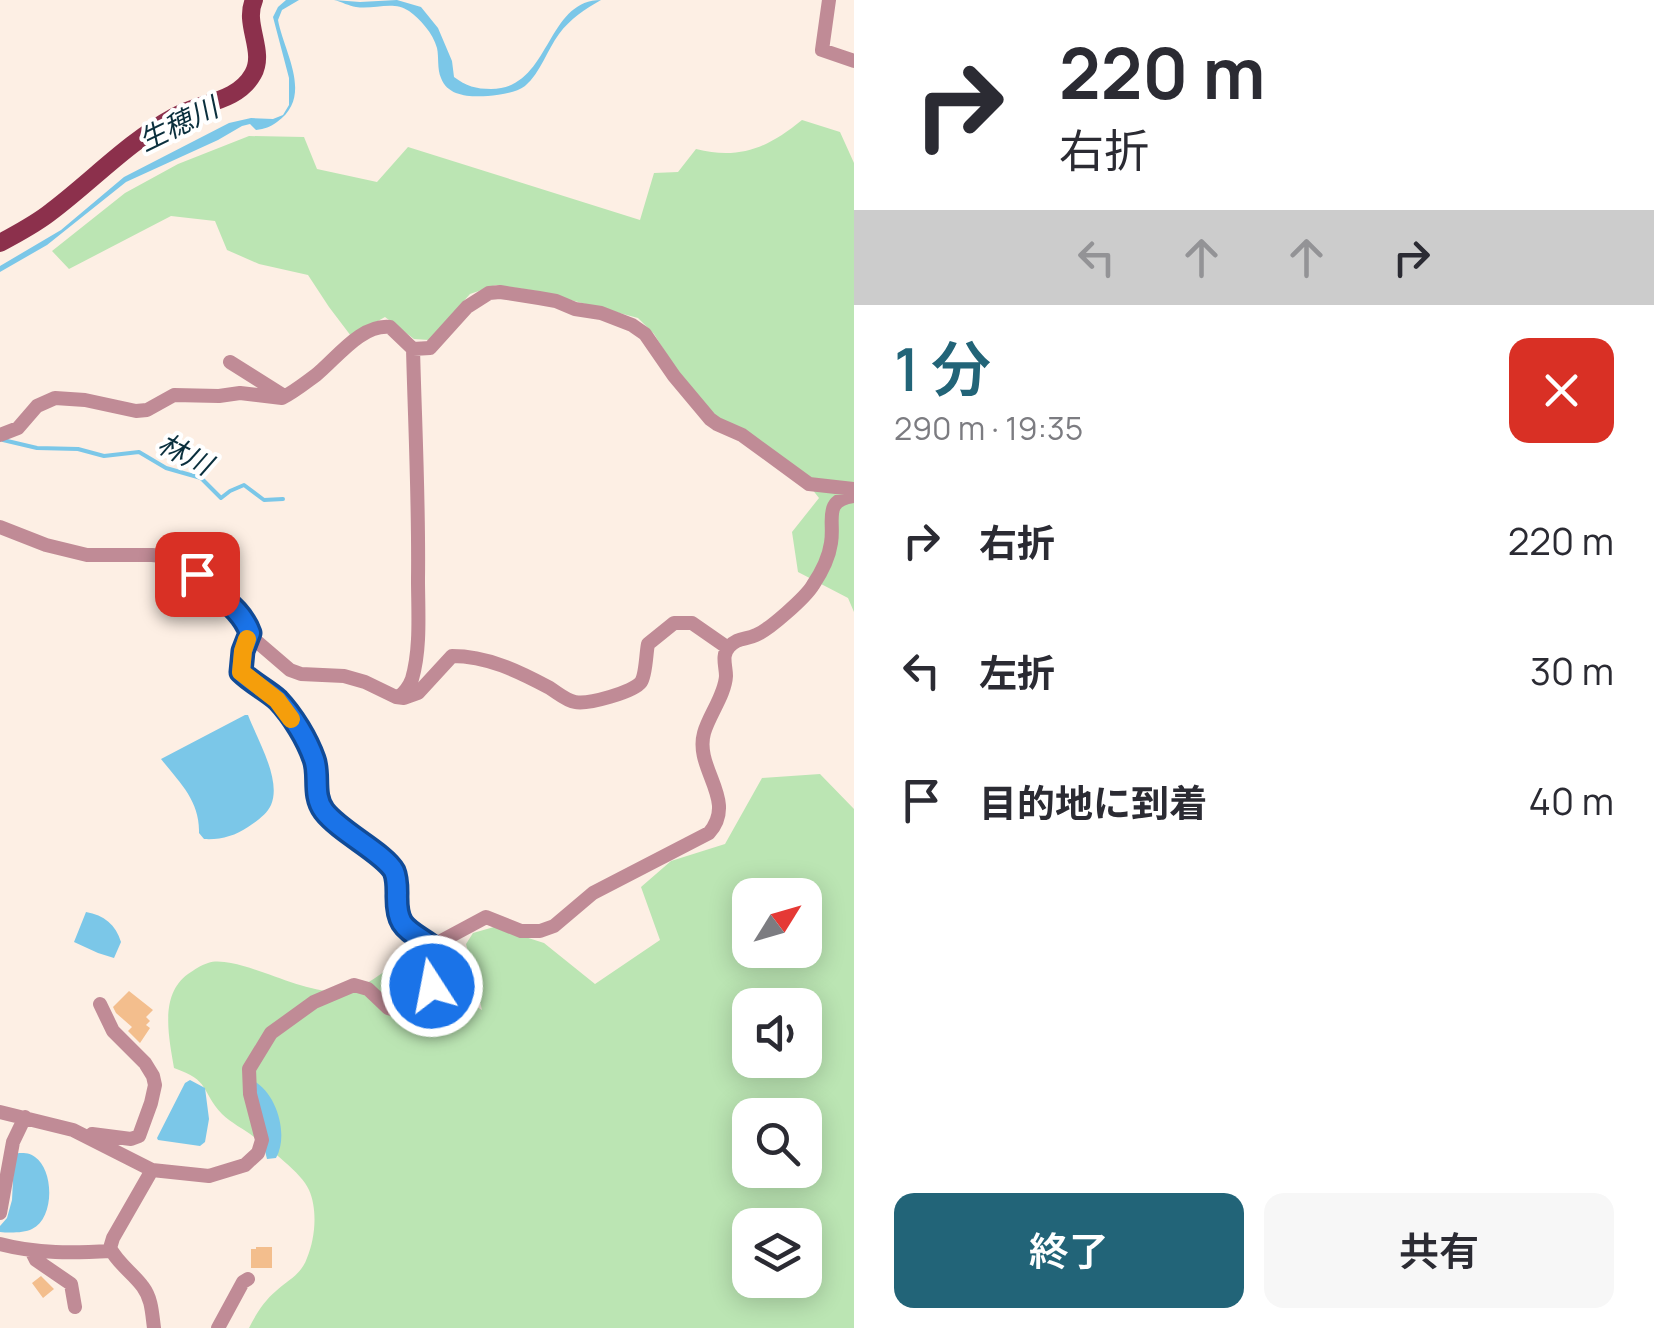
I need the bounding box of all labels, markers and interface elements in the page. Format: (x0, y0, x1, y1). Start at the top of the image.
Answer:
text: 220 m (1059, 24, 1265, 120)
icon: right (894, 40, 1024, 170)
water label: 生穂川 (131, 86, 226, 159)
text: 右折 (1059, 119, 1149, 181)
icon: left (1069, 230, 1124, 285)
icon: ahead (1174, 230, 1229, 285)
icon: ahead (1279, 230, 1334, 285)
icon: right (1384, 230, 1439, 285)
text: 1 分 (894, 327, 991, 409)
button: close (1509, 338, 1614, 443)
text: 290 m · 19:35 (894, 406, 1083, 450)
water label: 林川 (152, 423, 222, 484)
icon: right (894, 513, 949, 568)
text: 220 m (1508, 514, 1614, 566)
text: 右折 (979, 516, 1055, 568)
pin (155, 532, 240, 617)
icon: arrive (170, 547, 225, 602)
icon: left (894, 643, 949, 698)
text: 30 m (1530, 644, 1614, 696)
text: 左折 (979, 646, 1055, 698)
icon: arrive (894, 773, 949, 828)
text: 40 m (1529, 774, 1614, 826)
text: 目的地に到着 (979, 776, 1207, 828)
north arrow (732, 878, 822, 968)
map controls (732, 878, 822, 1298)
position arrow (380, 934, 484, 1038)
button: sound (732, 988, 822, 1078)
button: search (732, 1098, 822, 1188)
button: 終了 (894, 1193, 1244, 1308)
button: 共有 (1264, 1193, 1614, 1308)
button: layers (732, 1208, 822, 1298)

